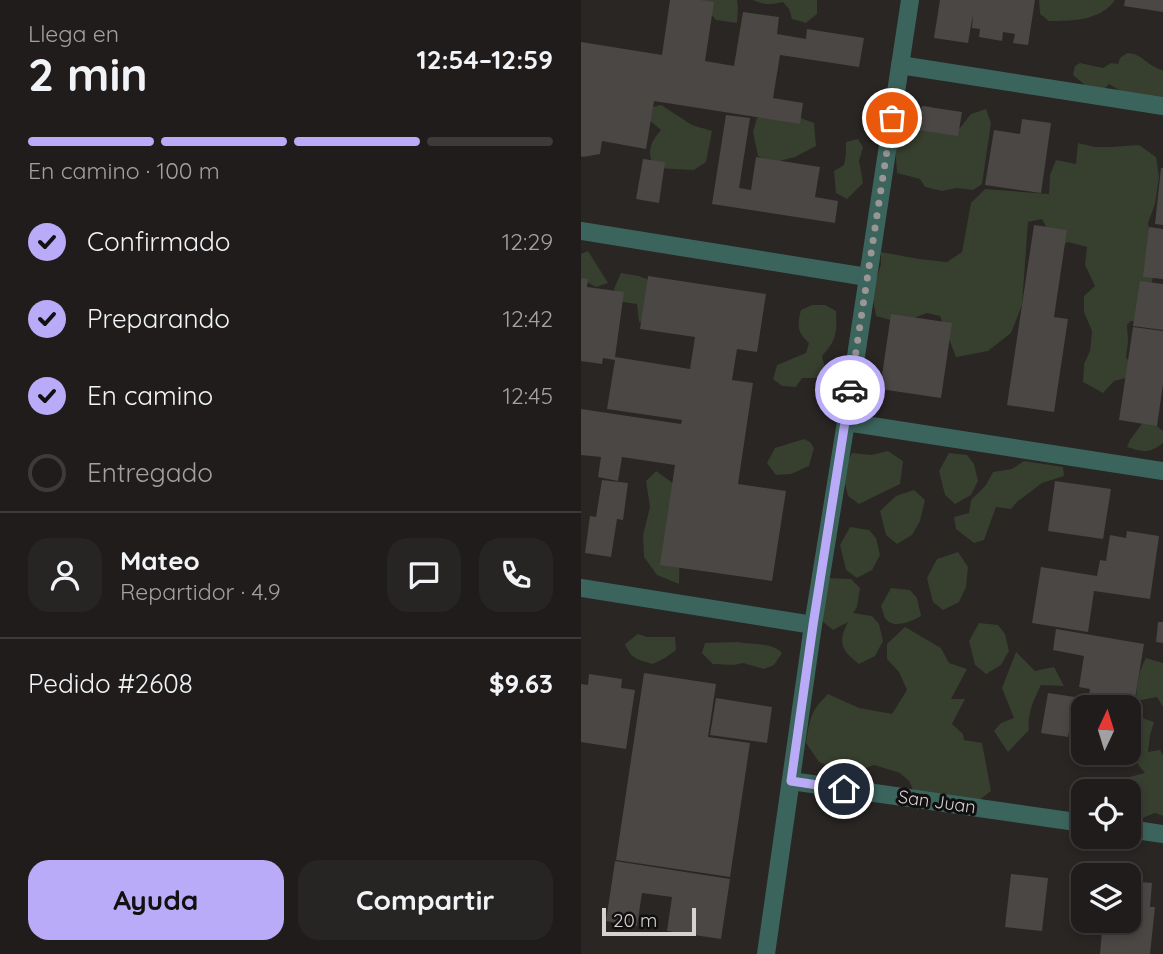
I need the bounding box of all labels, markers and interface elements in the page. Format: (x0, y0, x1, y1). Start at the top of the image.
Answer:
text: Llega en (28, 19, 119, 48)
text: 12:54–12:59 (417, 43, 553, 76)
text: 2 min (28, 45, 148, 103)
pin (862, 88, 922, 148)
icon: bag (873, 99, 911, 137)
text: En camino · 100 m (28, 156, 220, 185)
icon: check (28, 223, 66, 261)
text: Confirmado (87, 225, 231, 258)
text: 12:29 (502, 227, 553, 256)
icon: check (28, 300, 66, 338)
text: Preparando (87, 302, 230, 335)
text: 12:42 (503, 304, 553, 333)
courier (815, 355, 885, 425)
icon: car (831, 371, 869, 409)
icon: check (28, 377, 66, 415)
text: En camino (87, 379, 213, 412)
text: 12:45 (503, 381, 553, 410)
text: Entregado (87, 456, 213, 489)
button: person (28, 538, 102, 612)
button: chat (387, 538, 461, 612)
button: phone (479, 538, 553, 612)
text: Mateo (120, 544, 200, 577)
text: Repartidor · 4.9 (120, 577, 281, 606)
text: Pedido #2608 (28, 667, 193, 700)
text: $9.63 (489, 667, 553, 700)
north arrow (1071, 695, 1141, 765)
map controls (1071, 695, 1141, 933)
pin (814, 759, 874, 819)
icon: home (825, 770, 863, 808)
button: locate (1071, 779, 1141, 849)
street label: San Juan (897, 785, 977, 818)
button: Ayuda (28, 860, 284, 940)
button: Compartir (298, 860, 553, 940)
button: layers (1071, 863, 1141, 933)
scale bar (602, 905, 697, 937)
text: 20 m (613, 908, 657, 932)

